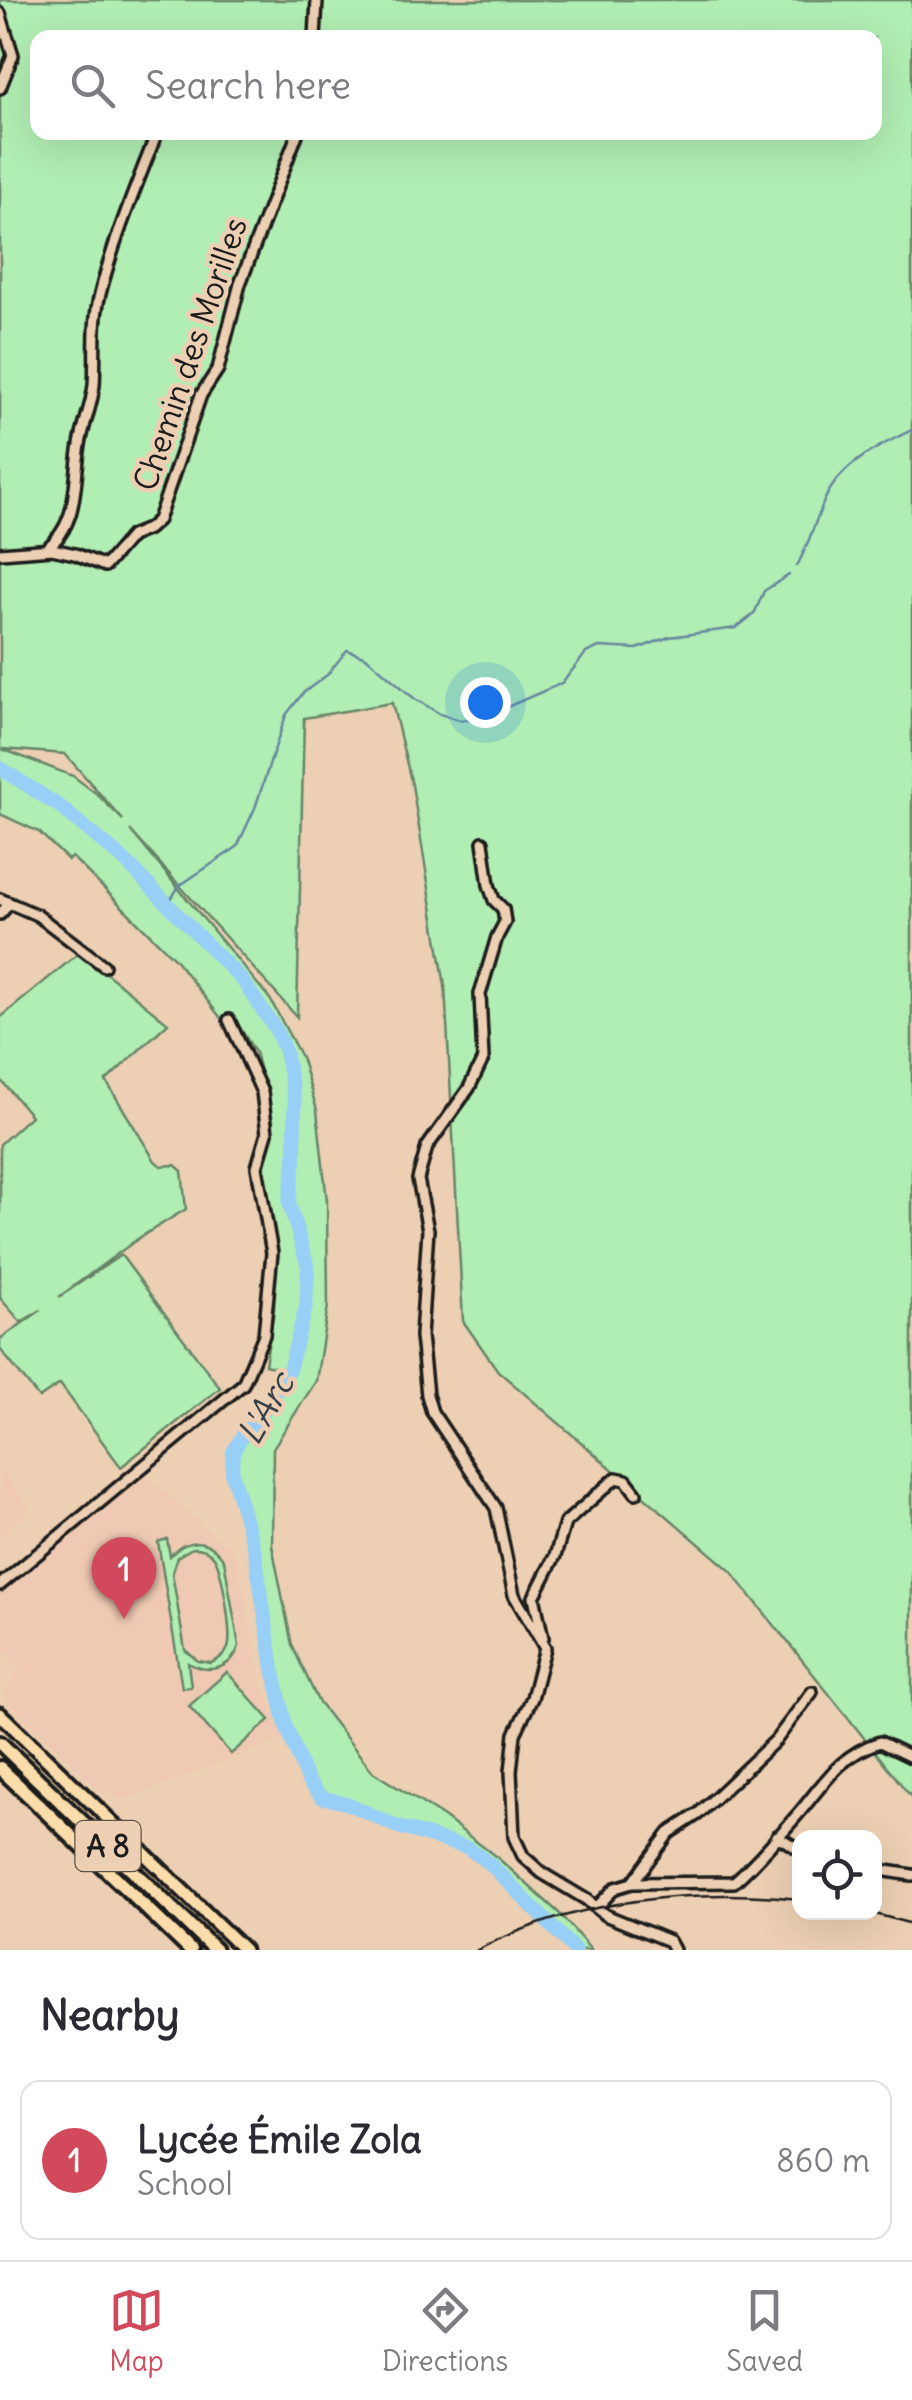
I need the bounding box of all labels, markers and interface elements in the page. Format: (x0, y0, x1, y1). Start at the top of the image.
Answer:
search box (30, 30, 882, 140)
icon: search (65, 58, 120, 113)
text: Search here (145, 62, 351, 109)
street label: Chemin des Morilles (124, 212, 256, 496)
your location (460, 677, 511, 728)
water label: L'Arc (227, 1361, 305, 1452)
pin: 1 (92, 1536, 156, 1619)
road number: A 8 (76, 1821, 140, 1871)
map controls (792, 1830, 882, 1920)
button: locate (792, 1830, 882, 1920)
text: Nearby (40, 1989, 179, 2041)
text: Lycée Émile Zola (137, 2116, 422, 2163)
text: 1 (68, 2140, 81, 2181)
text: 860 m (776, 2140, 870, 2181)
text: School (137, 2163, 233, 2204)
tab: Map (109, 2283, 164, 2379)
tab: Directions (382, 2283, 508, 2379)
tab: Saved (726, 2283, 803, 2379)

